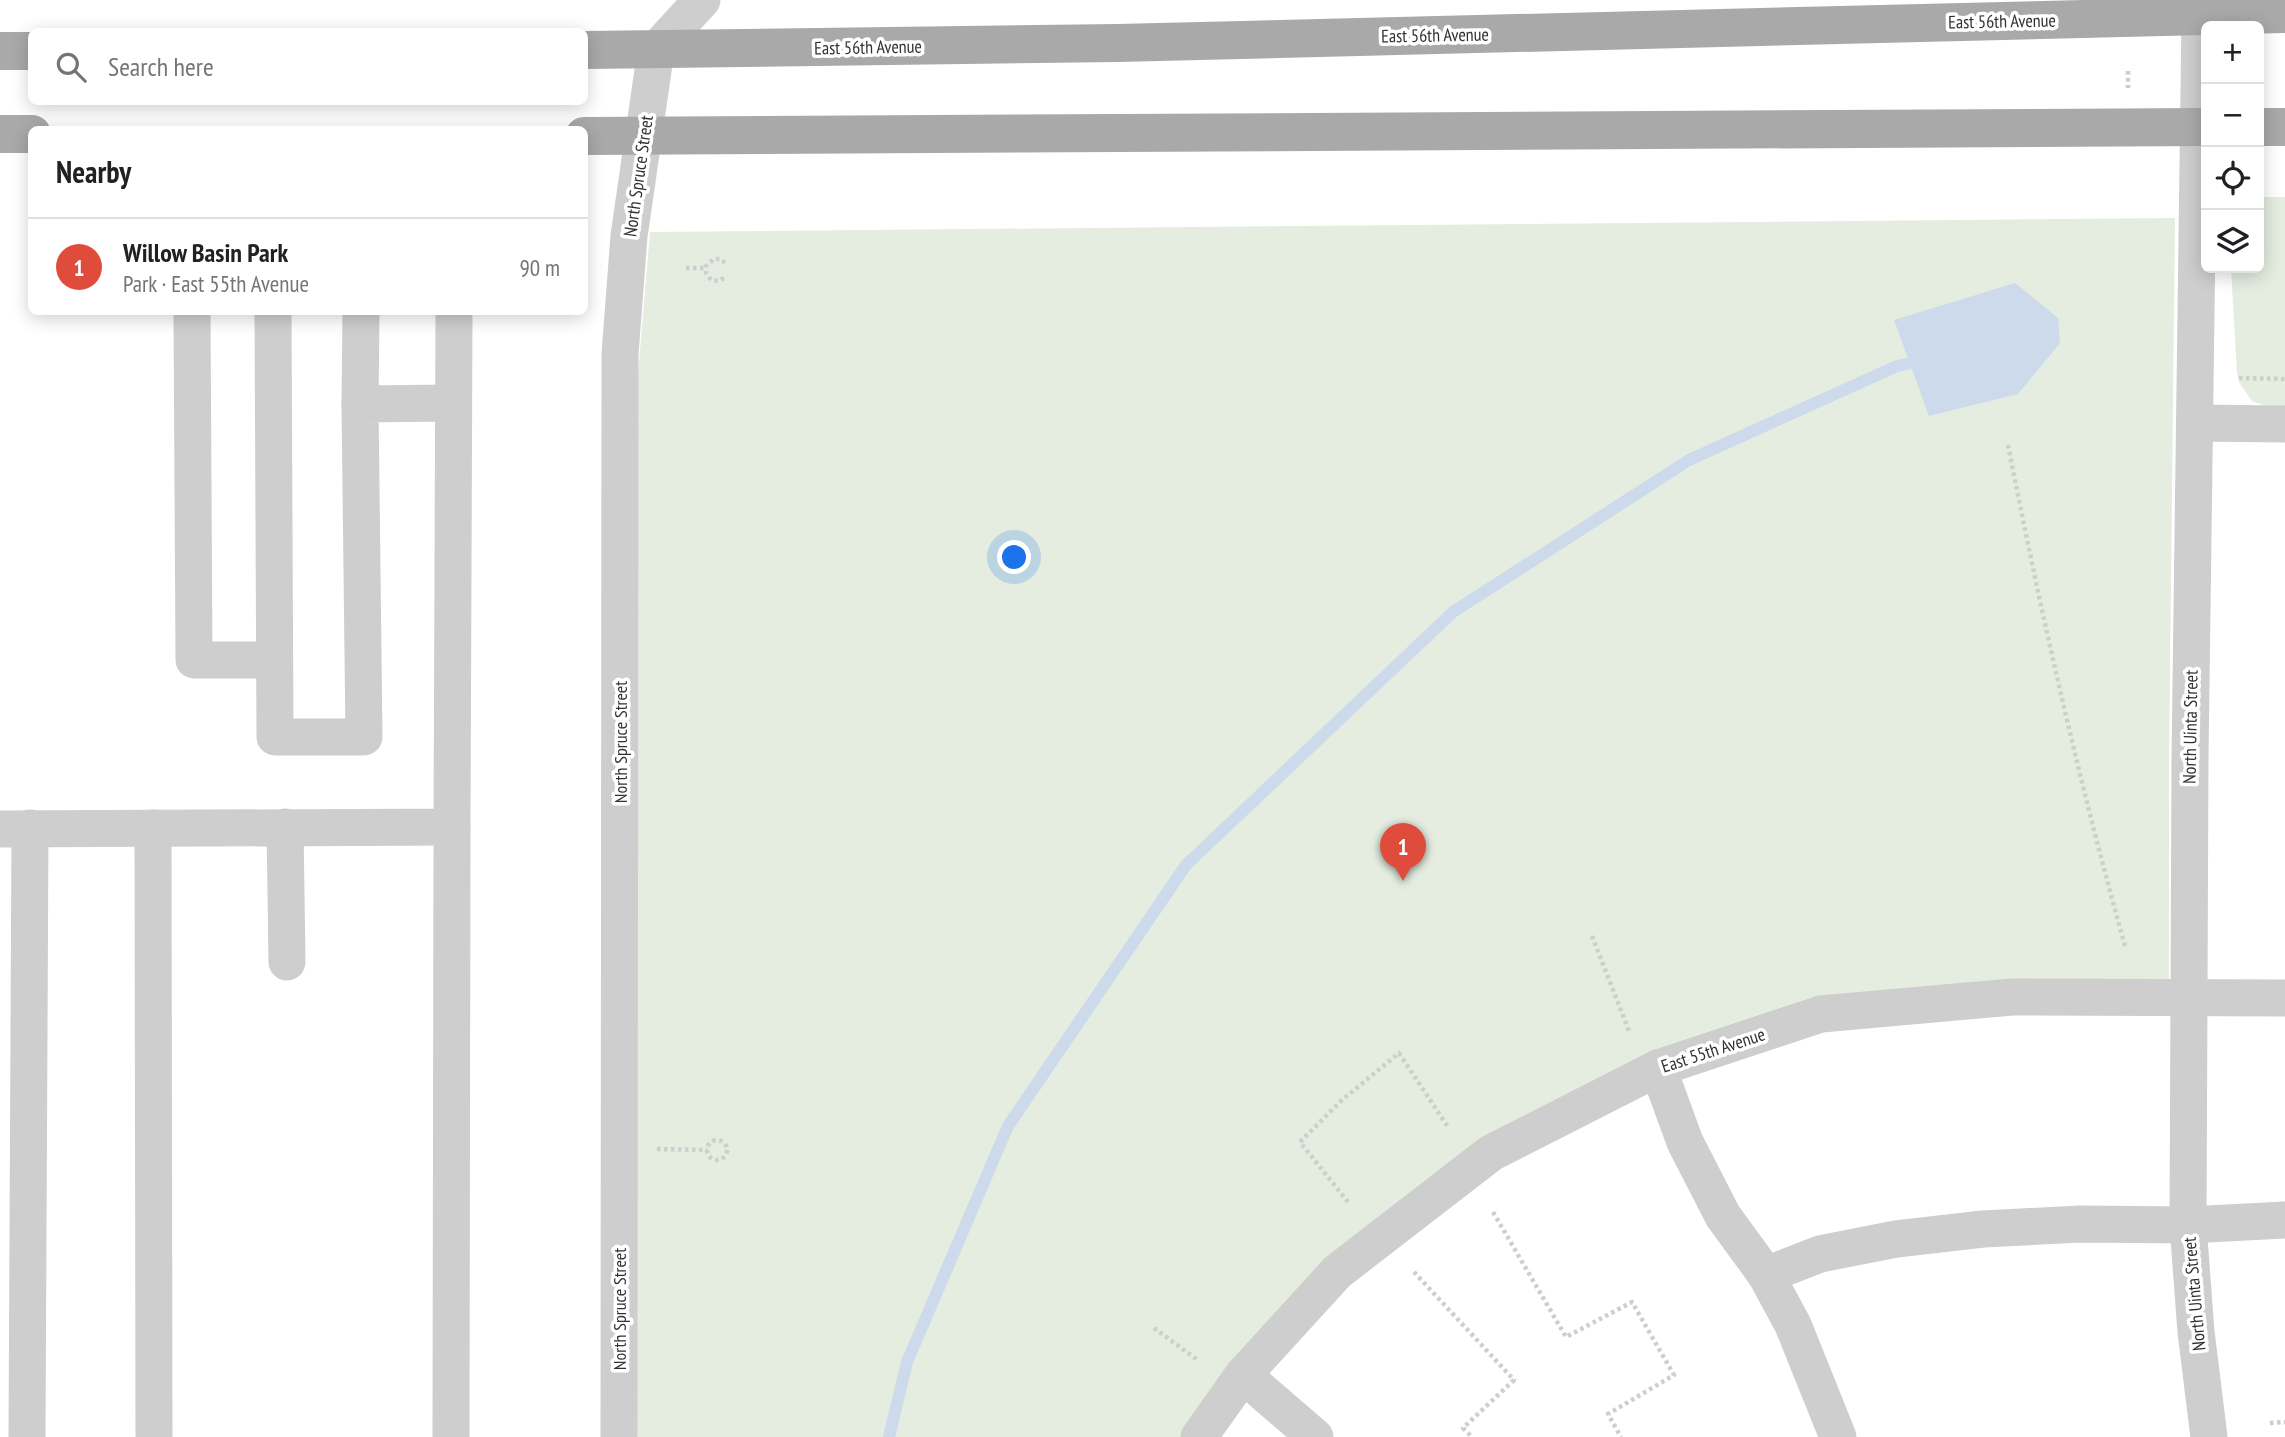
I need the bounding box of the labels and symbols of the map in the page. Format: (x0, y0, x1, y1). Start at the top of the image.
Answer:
street label: East 56th Avenue (1948, 9, 2056, 33)
street label: East 56th Avenue (1381, 23, 1489, 47)
street label: East 56th Avenue (814, 35, 922, 59)
street label: North Spruce Street (618, 114, 658, 238)
your location (997, 540, 1031, 574)
street label: North Uinta Street (2178, 670, 2202, 784)
street label: North Spruce Street (609, 681, 632, 803)
pin: 1 (1380, 823, 1426, 881)
street label: East 55th Avenue (1658, 1022, 1768, 1078)
street label: North Uinta Street (2178, 1236, 2210, 1352)
street label: North Spruce Street (608, 1248, 631, 1370)

